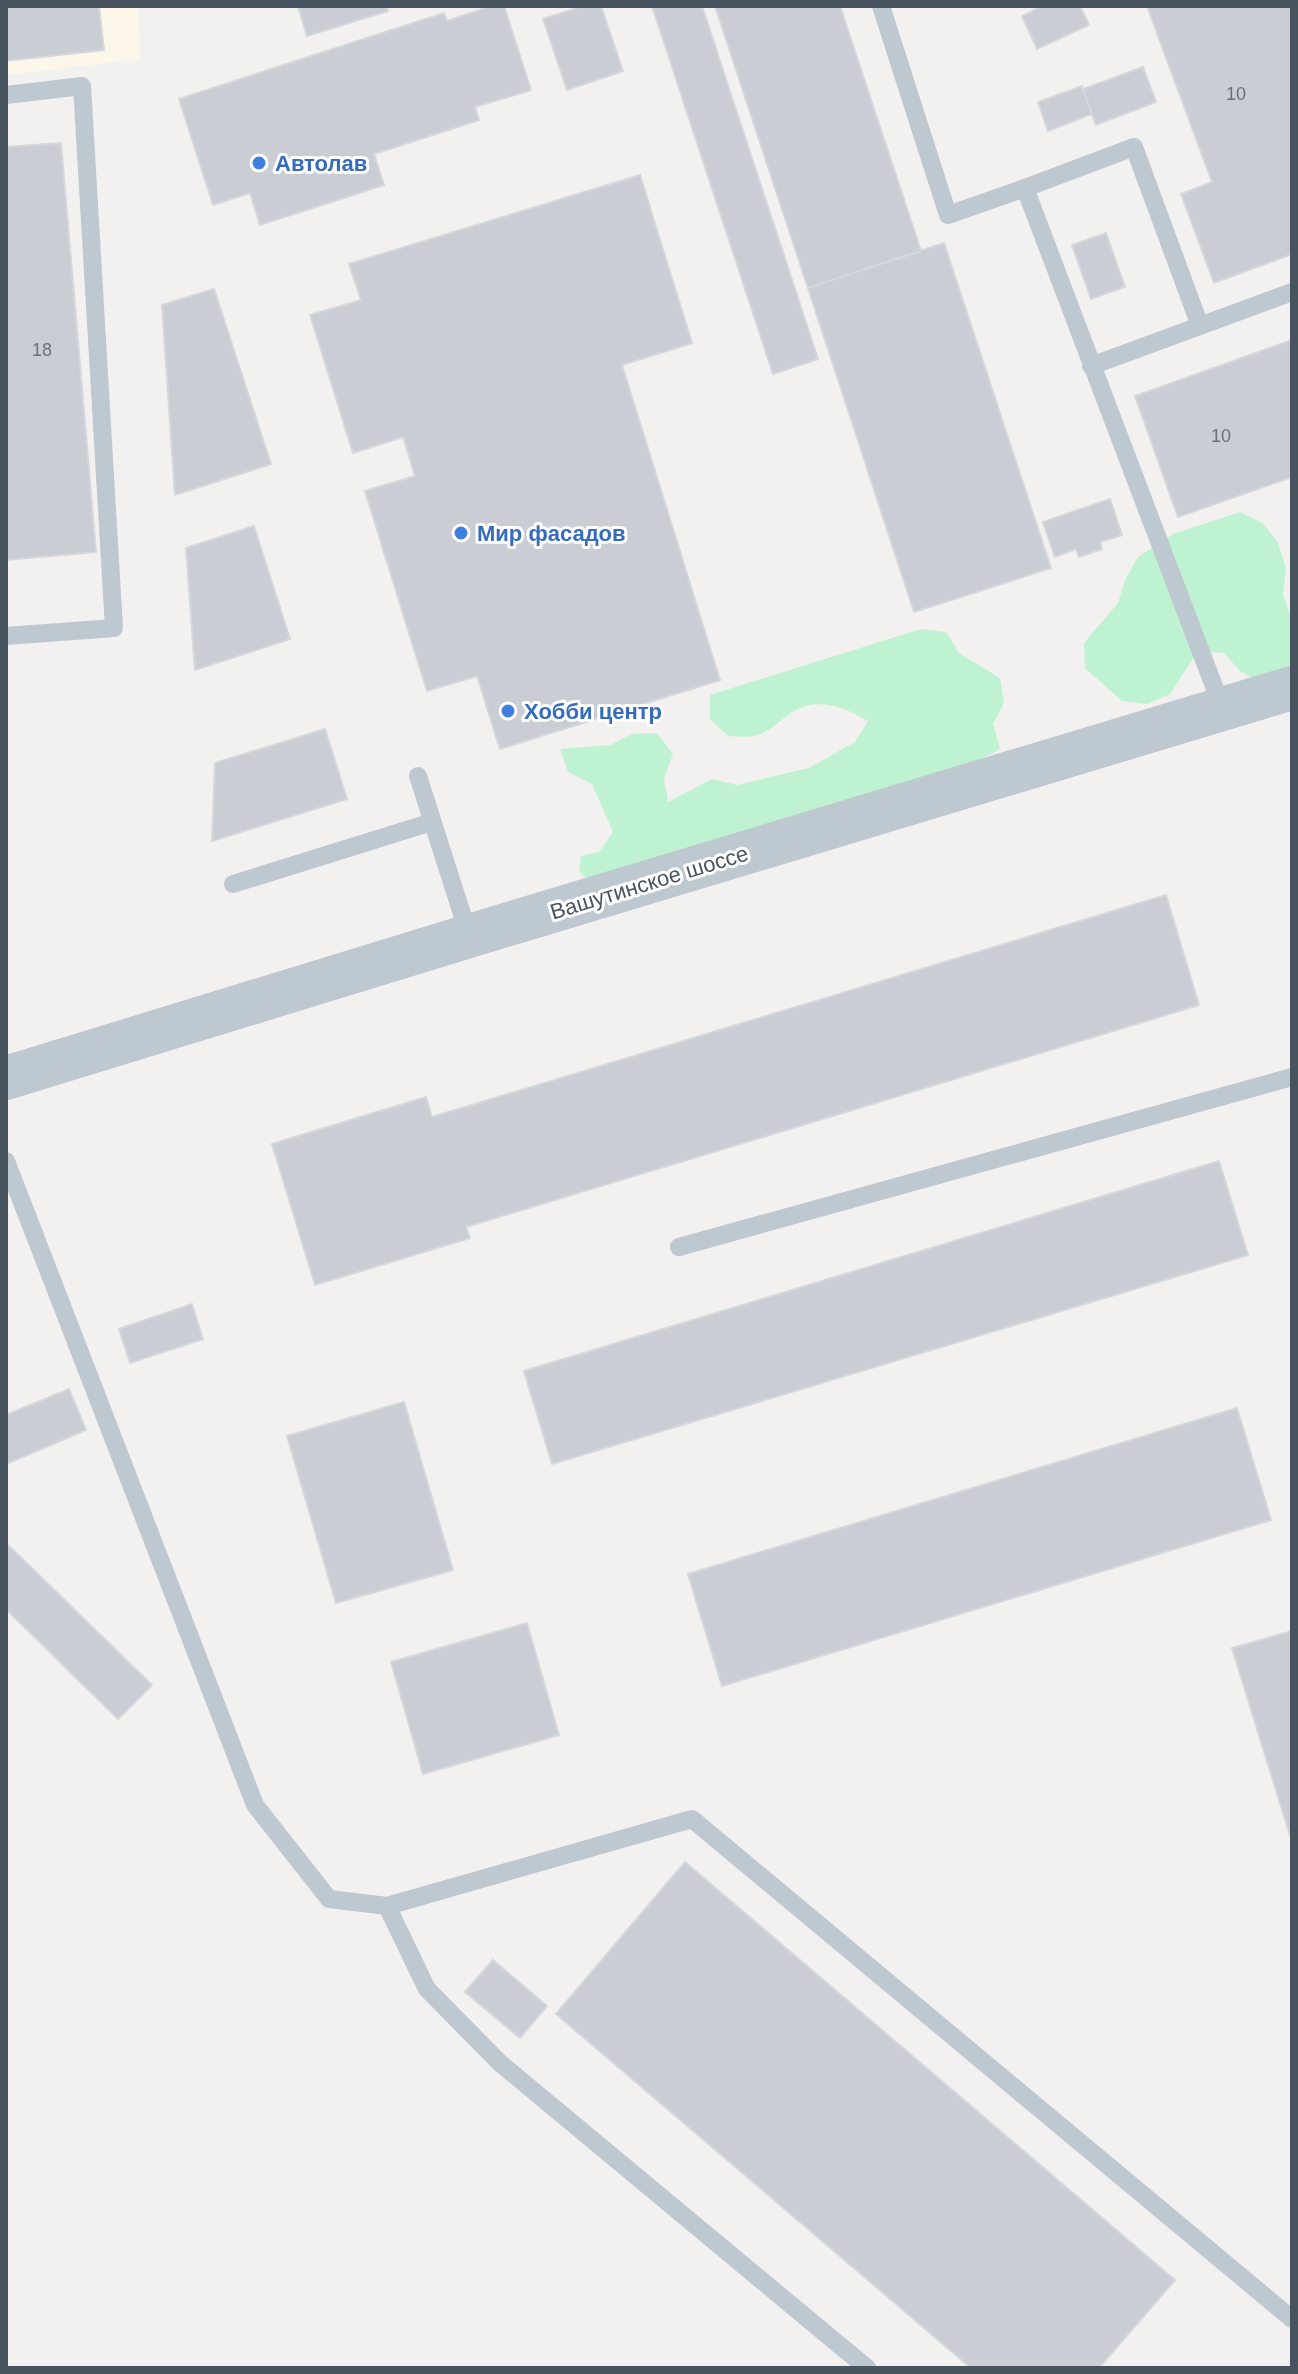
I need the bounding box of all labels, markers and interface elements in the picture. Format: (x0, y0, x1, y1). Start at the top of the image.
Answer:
house number: 10 (1226, 84, 1246, 104)
place label: Автолав (275, 151, 367, 176)
marker: Автолав (250, 154, 268, 172)
house number: 18 (32, 340, 52, 360)
house number: 10 (1211, 426, 1231, 446)
place label: Мир фасадов (477, 521, 626, 546)
marker: Мир фасадов (452, 524, 470, 542)
place label: Хобби центр (524, 699, 662, 724)
marker: Хобби центр (499, 702, 517, 720)
street label: Вашутинское шоссе (547, 840, 751, 924)

